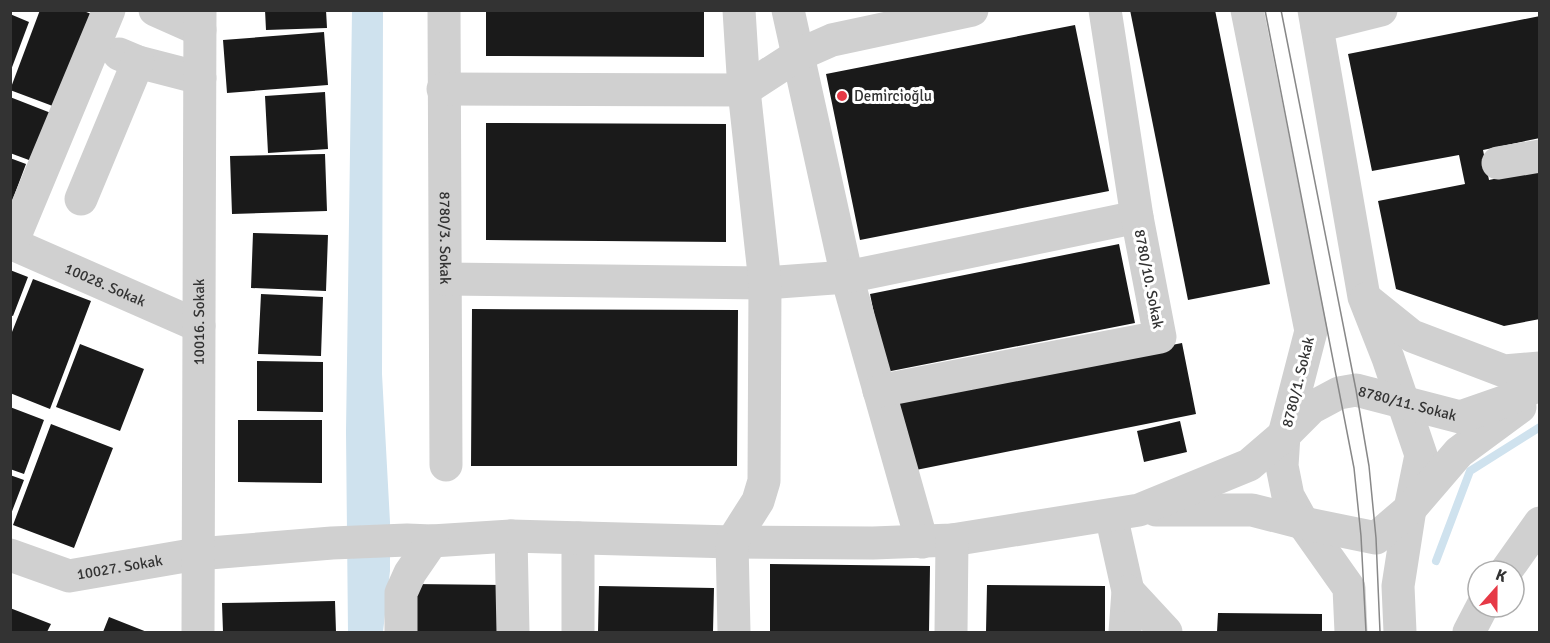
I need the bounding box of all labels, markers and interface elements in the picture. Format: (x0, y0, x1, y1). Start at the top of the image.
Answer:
place label: Demircioğlu (854, 87, 932, 105)
marker: Demircioğlu (835, 89, 849, 103)
street label: 8780/3. Sokak (436, 191, 454, 285)
street label: 8780/10. Sokak (1131, 228, 1168, 331)
street label: 10028. Sokak (62, 259, 149, 311)
street label: 10016. Sokak (190, 278, 208, 365)
street label: 8780/1. Sokak (1278, 334, 1318, 429)
street label: 8780/11. Sokak (1356, 382, 1459, 425)
street label: 10027. Sokak (75, 551, 164, 584)
north arrow (1466, 559, 1526, 619)
text: K (1493, 565, 1509, 587)

